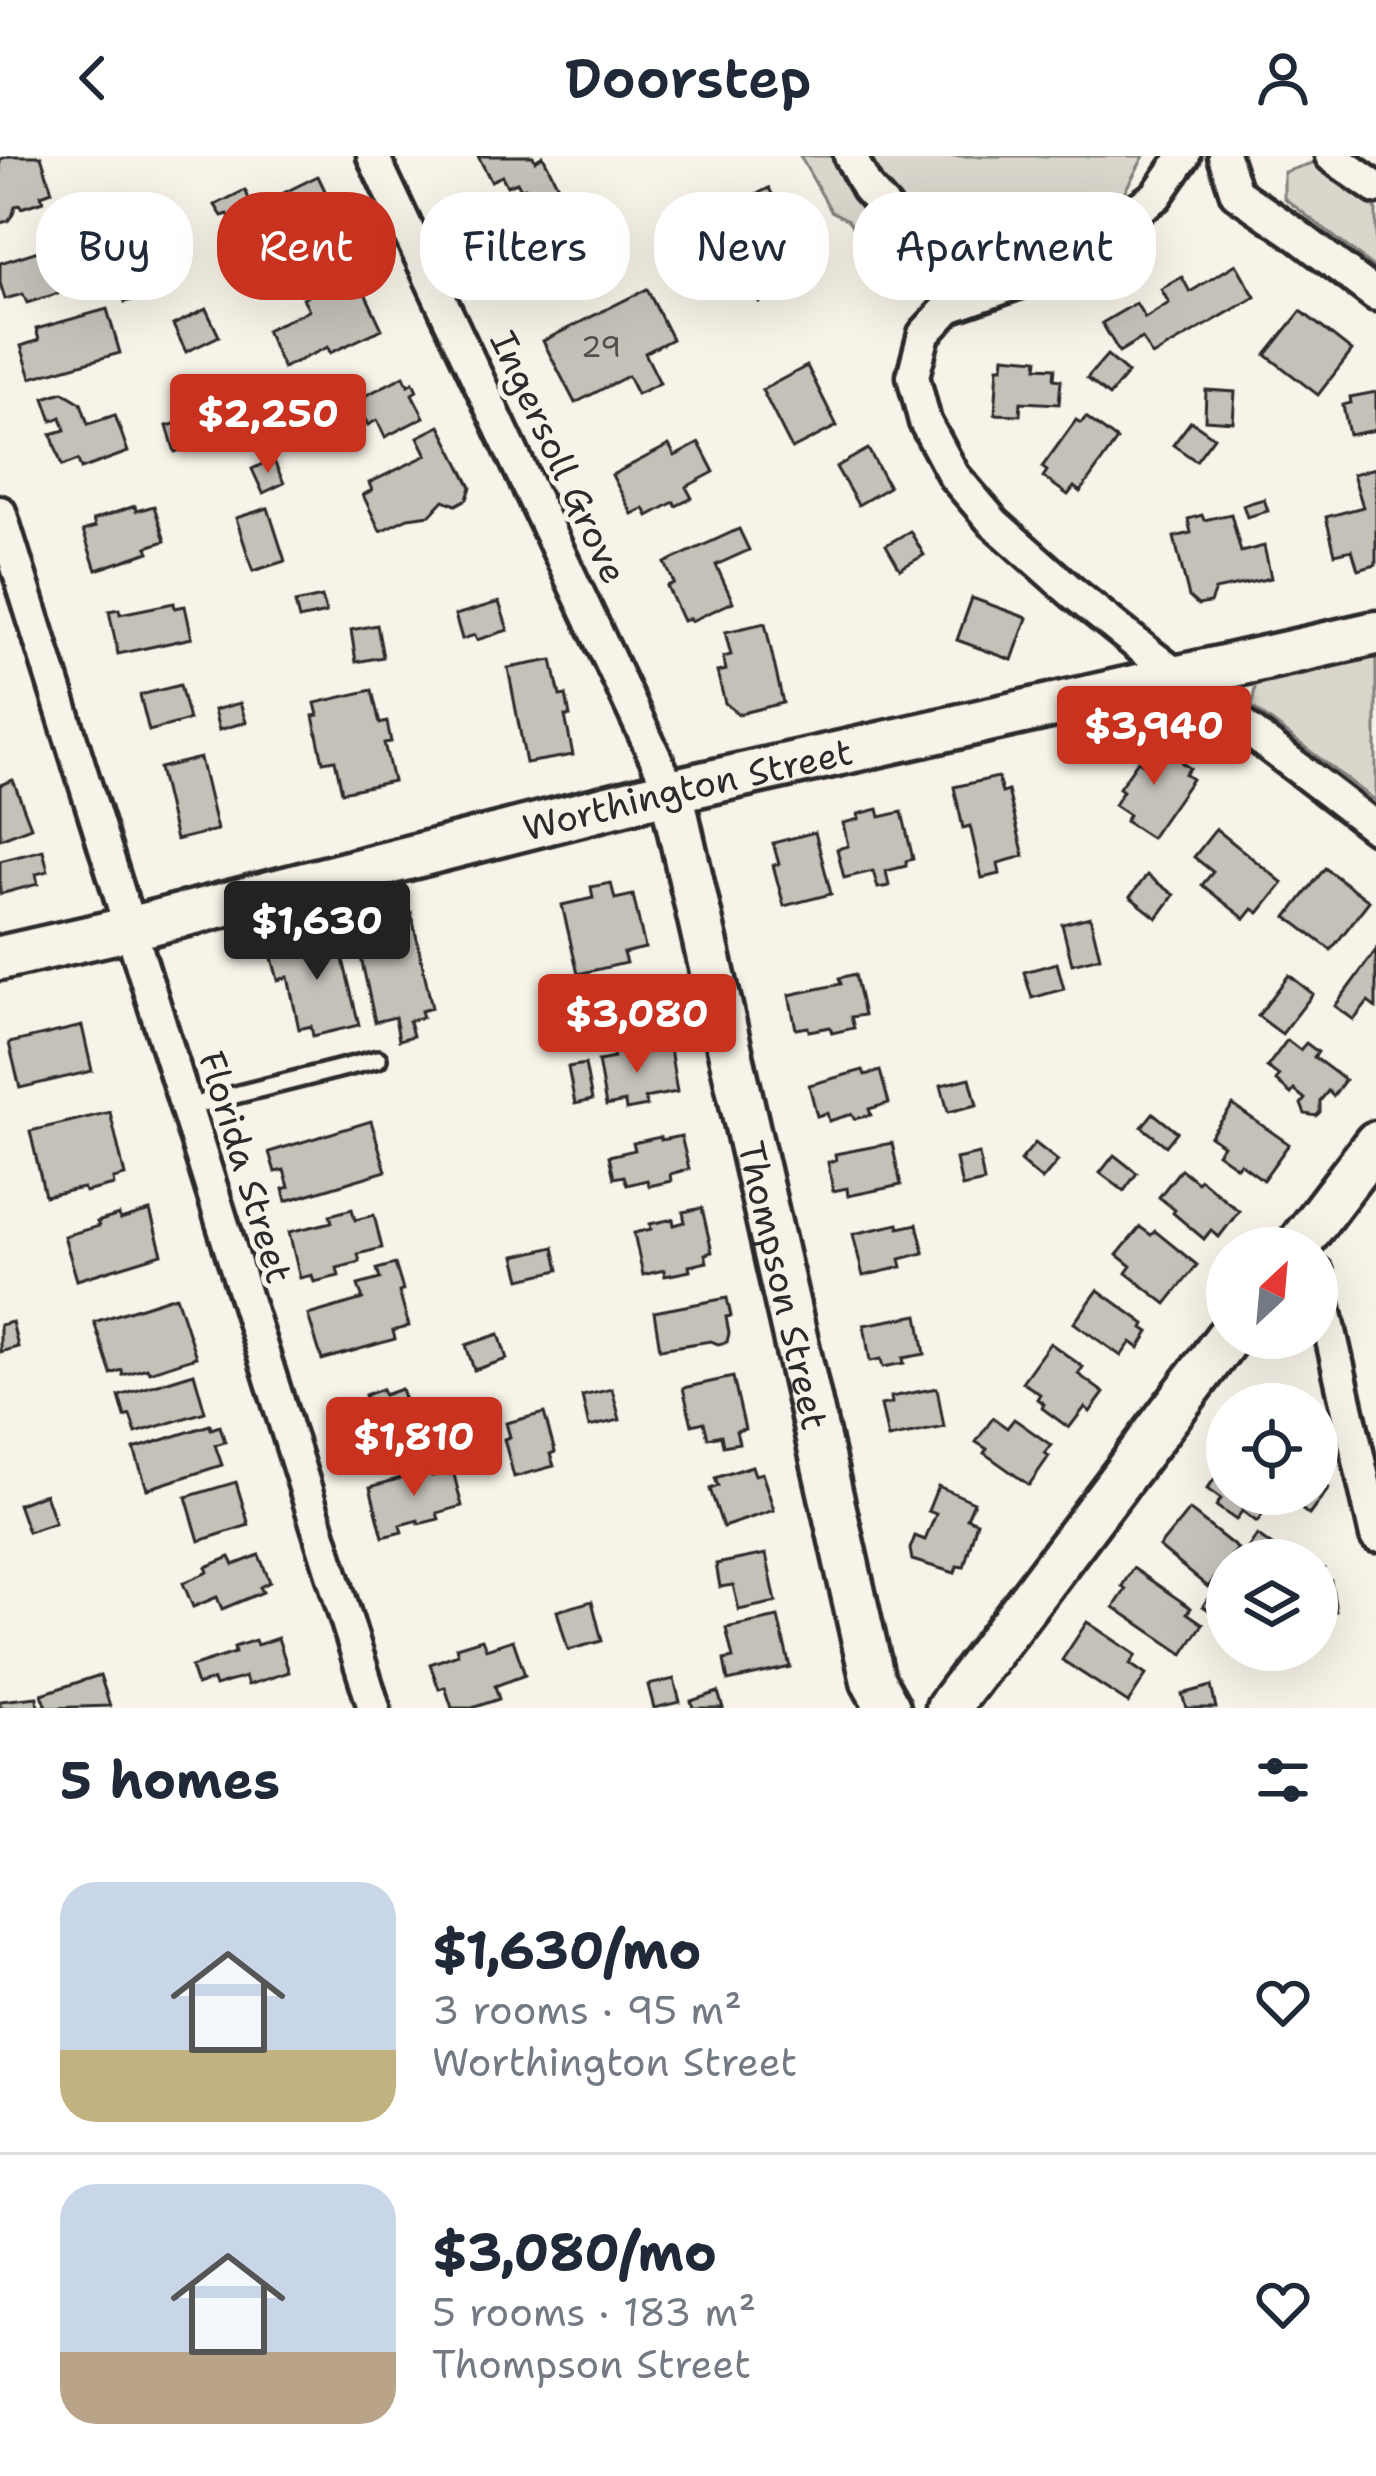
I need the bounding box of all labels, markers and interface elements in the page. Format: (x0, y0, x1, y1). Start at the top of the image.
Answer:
text: Doorstep (565, 42, 811, 114)
icon: back (60, 45, 126, 111)
icon: person (1250, 45, 1316, 111)
chip: Buy (36, 192, 193, 300)
chip: Rent (217, 192, 396, 300)
chip: Filters (420, 192, 630, 300)
chip: New (654, 192, 829, 300)
chip: Apartment (853, 192, 1156, 300)
street label: Ingersoll Grove (479, 323, 639, 591)
house number: 29 (581, 326, 621, 367)
pin: $2,250 (170, 374, 366, 476)
text: $2,250 (197, 387, 339, 439)
pin: $3,940 (1056, 686, 1252, 788)
text: $3,940 (1084, 699, 1224, 751)
street label: Worthington Street (518, 727, 857, 853)
pin: $1,630 (219, 881, 415, 983)
text: $1,630 (251, 894, 383, 946)
pin: $3,080 (539, 974, 735, 1076)
text: $3,080 (565, 987, 709, 1039)
street label: Florida Street (187, 1045, 304, 1289)
street label: Thompson Street (726, 1136, 839, 1435)
north arrow (1206, 1227, 1338, 1359)
map controls (1206, 1227, 1338, 1671)
button: locate (1206, 1383, 1338, 1515)
pin: $1,810 (316, 1397, 512, 1499)
text: $1,810 (353, 1410, 475, 1462)
button: layers (1206, 1539, 1338, 1671)
text: 5 homes (60, 1746, 280, 1814)
icon: filters (1250, 1747, 1316, 1813)
text: $1,630/mo (432, 1916, 701, 1984)
icon: home (156, 1930, 300, 2074)
icon: heart (1250, 1969, 1316, 2035)
text: 3 rooms · 95 m² (432, 1984, 742, 2036)
text: Worthington Street (432, 2036, 797, 2088)
text: $3,080/mo (432, 2218, 717, 2286)
icon: home (156, 2232, 300, 2376)
icon: heart (1250, 2271, 1316, 2337)
text: 5 rooms · 183 m² (432, 2286, 756, 2338)
text: Thompson Street (432, 2338, 751, 2390)

